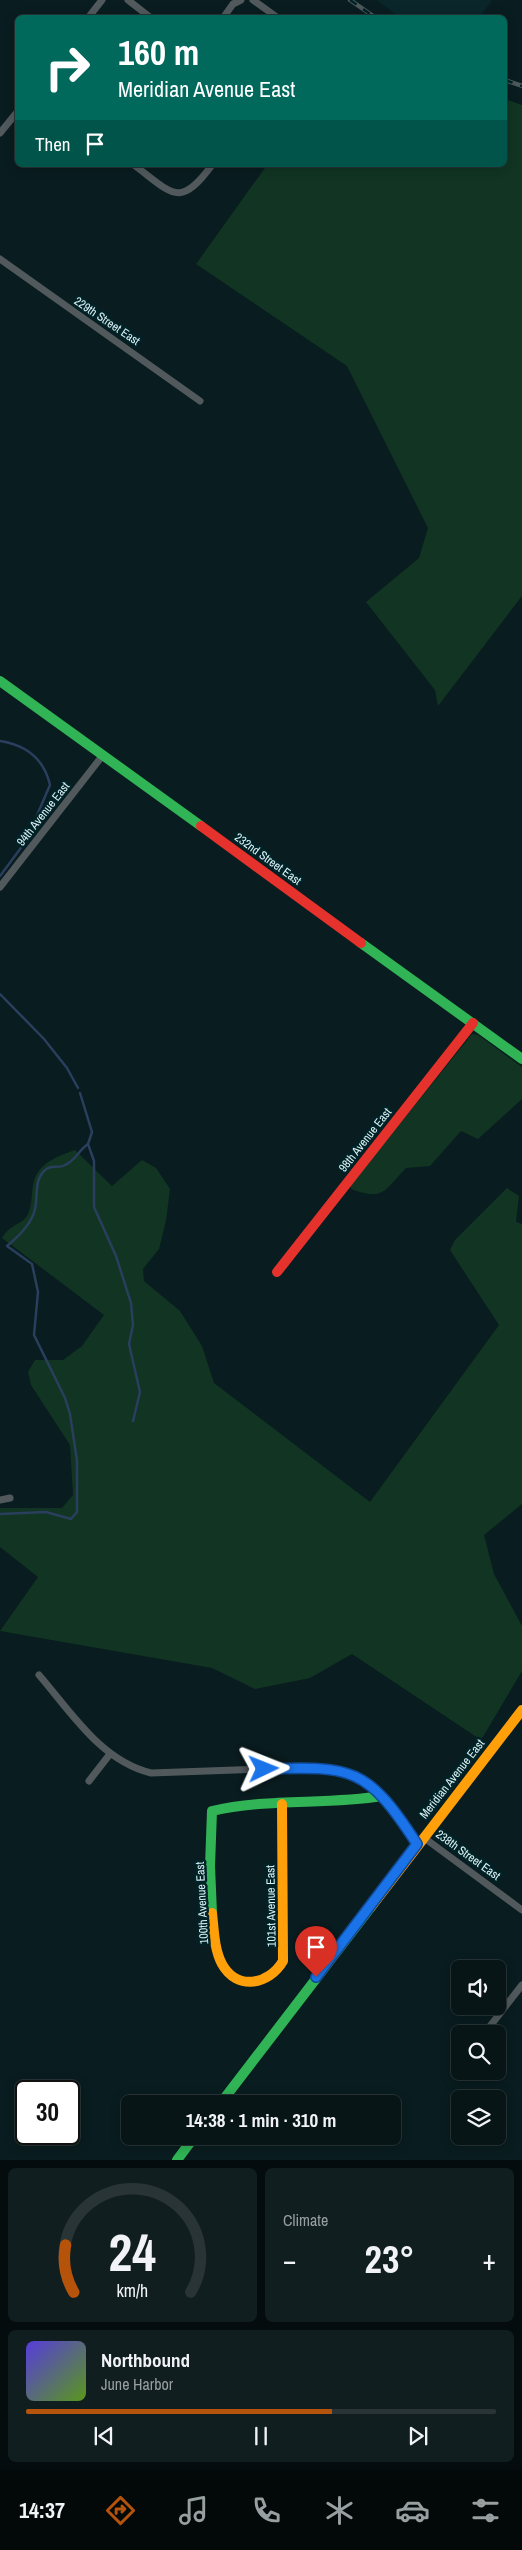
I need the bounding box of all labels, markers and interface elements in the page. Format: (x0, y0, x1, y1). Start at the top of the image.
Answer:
text: 160 m (118, 29, 199, 76)
icon: right (35, 35, 100, 100)
text: Meridian Avenue East (118, 74, 295, 104)
icon: arrive (81, 130, 109, 158)
text: Then (35, 131, 71, 157)
street label: 229th Street East (71, 293, 143, 349)
street label: 94th Avenue East (13, 779, 73, 849)
street label: 232nd Street East (231, 829, 305, 889)
street label: 98th Avenue East (335, 1105, 395, 1175)
street label: Meridian Avenue East (416, 1736, 488, 1822)
position arrow (237, 1742, 289, 1794)
street label: 238th Street East (433, 1826, 504, 1884)
street label: 100th Avenue East (192, 1861, 212, 1945)
street label: 101st Avenue East (262, 1865, 280, 1947)
pin (295, 1926, 337, 1977)
icon: arrive (302, 1933, 330, 1961)
map controls (451, 1960, 506, 2145)
button: sound (451, 1960, 506, 2015)
button: search (451, 2025, 506, 2080)
speed limit sign: 30 (15, 2080, 80, 2145)
button: layers (451, 2090, 506, 2145)
text: 14:38 · 1 min · 310 m (186, 2107, 336, 2133)
text: Climate (283, 2209, 328, 2231)
text: 24 (109, 2217, 156, 2287)
text: 23° (365, 2234, 414, 2285)
text: − (283, 2241, 296, 2279)
text: + (483, 2241, 496, 2279)
text: km/h (117, 2279, 148, 2303)
text: Northbound (101, 2347, 190, 2373)
text: June Harbor (101, 2373, 173, 2395)
icon: previous (90, 2422, 118, 2450)
icon: pause (247, 2422, 275, 2450)
icon: next (404, 2422, 432, 2450)
icon: directions (103, 2493, 138, 2528)
icon: music (176, 2493, 211, 2528)
icon: phone (249, 2493, 284, 2528)
icon: climate (322, 2493, 357, 2528)
icon: car (395, 2493, 430, 2528)
icon: filters (468, 2493, 503, 2528)
text: 14:37 (19, 2495, 65, 2525)

